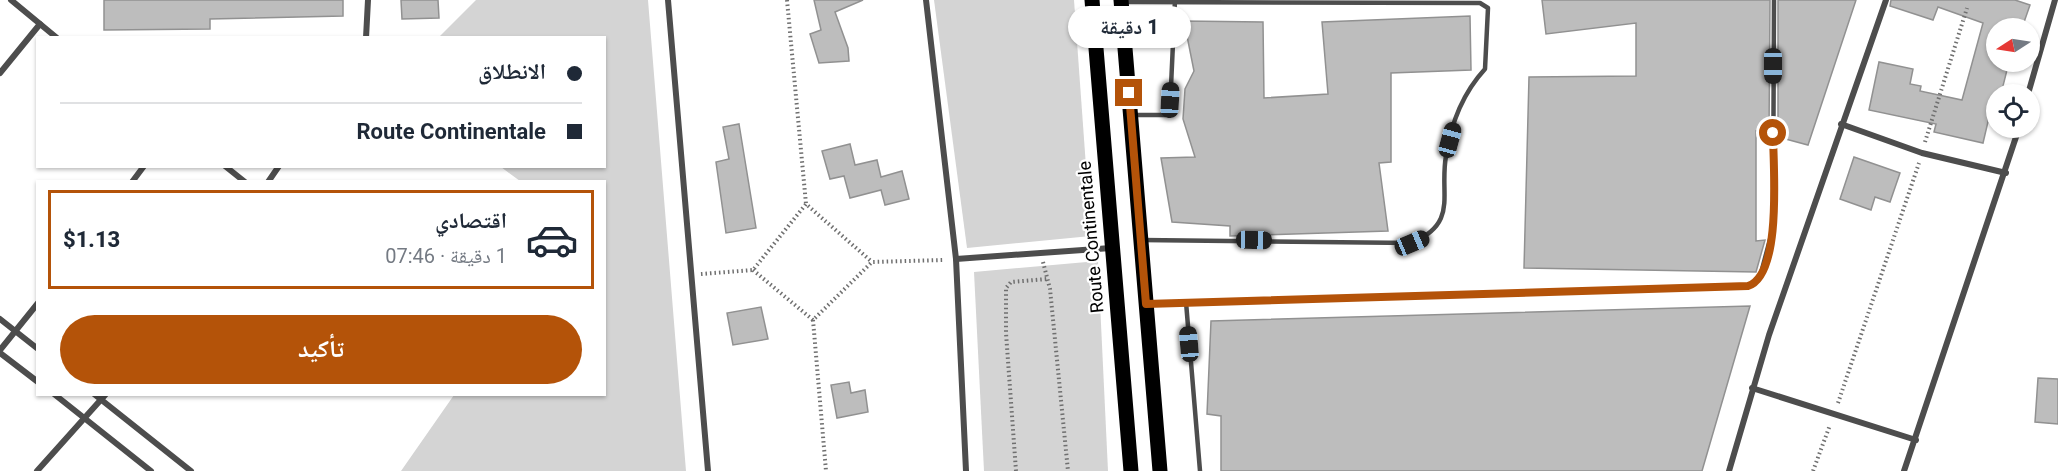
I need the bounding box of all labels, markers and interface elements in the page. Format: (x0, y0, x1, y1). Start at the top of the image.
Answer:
callout: 1 دقيقة (1068, 6, 1190, 48)
text: 1 دقيقة (1100, 15, 1159, 39)
north arrow (1986, 18, 2040, 72)
map controls (1986, 18, 2040, 138)
car (1764, 48, 1782, 84)
text: الانطلاق (478, 59, 546, 84)
route end (1115, 79, 1142, 106)
car (1160, 82, 1180, 118)
button: locate (1986, 84, 2040, 138)
text: Route Continentale (356, 119, 546, 144)
route start (1759, 119, 1786, 146)
car (1437, 120, 1463, 160)
street label: Route Continentale (1073, 160, 1108, 314)
text: اقتصادي (435, 208, 507, 233)
icon: car (525, 213, 579, 267)
text: $1.13 (63, 227, 120, 252)
car (1392, 228, 1432, 258)
car (1236, 231, 1272, 249)
text: 1 دقيقة · 07:46 (385, 244, 507, 268)
button: تأكيد (60, 315, 582, 384)
car (1178, 325, 1200, 363)

